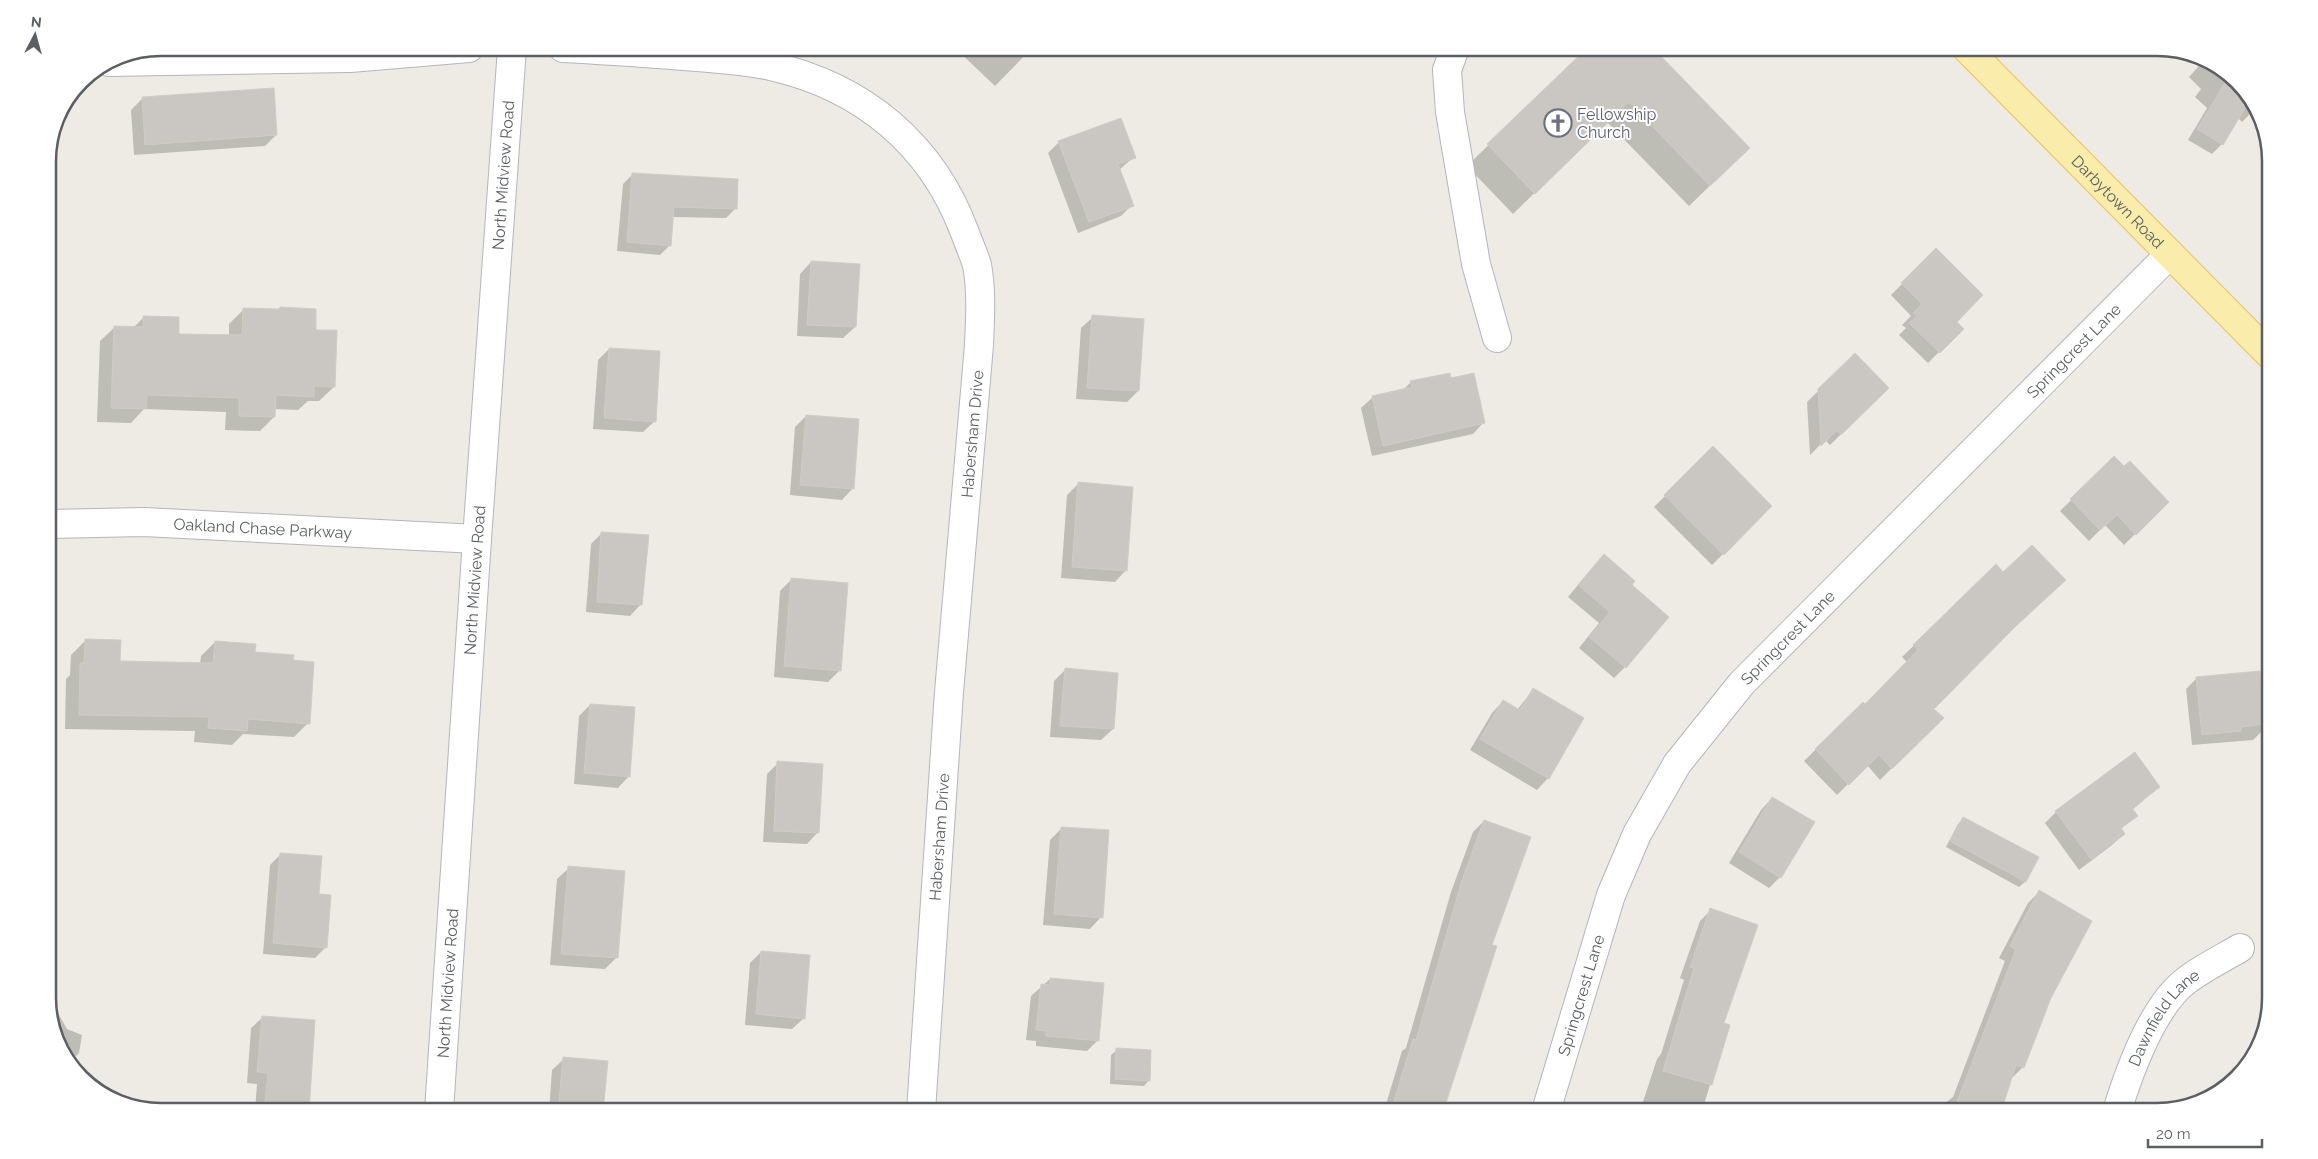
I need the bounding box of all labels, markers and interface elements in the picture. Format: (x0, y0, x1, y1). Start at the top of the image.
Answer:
north arrow (10, 10, 60, 60)
text: N (30, 14, 43, 31)
street label: North Midview Road (489, 100, 518, 251)
place label: Fellowship Church (1577, 105, 1657, 142)
church icon: Fellowship Church (1543, 108, 1573, 138)
street label: Darbytown Road (2067, 151, 2168, 252)
street label: Springcrest Lane (2023, 300, 2125, 402)
street label: Habersham Drive (957, 369, 988, 499)
street label: North Midview Road (460, 505, 489, 656)
street label: Oakland Chase Parkway (173, 515, 353, 543)
street label: Springcrest Lane (1737, 586, 1839, 689)
street label: Habersham Drive (926, 772, 953, 902)
street label: North Midview Road (434, 908, 462, 1059)
street label: Springcrest Lane (1554, 932, 1609, 1058)
street label: Dawnfield Lane (2125, 965, 2203, 1069)
scale bar (2148, 1116, 2262, 1148)
text: 20 m (2156, 1125, 2191, 1143)

